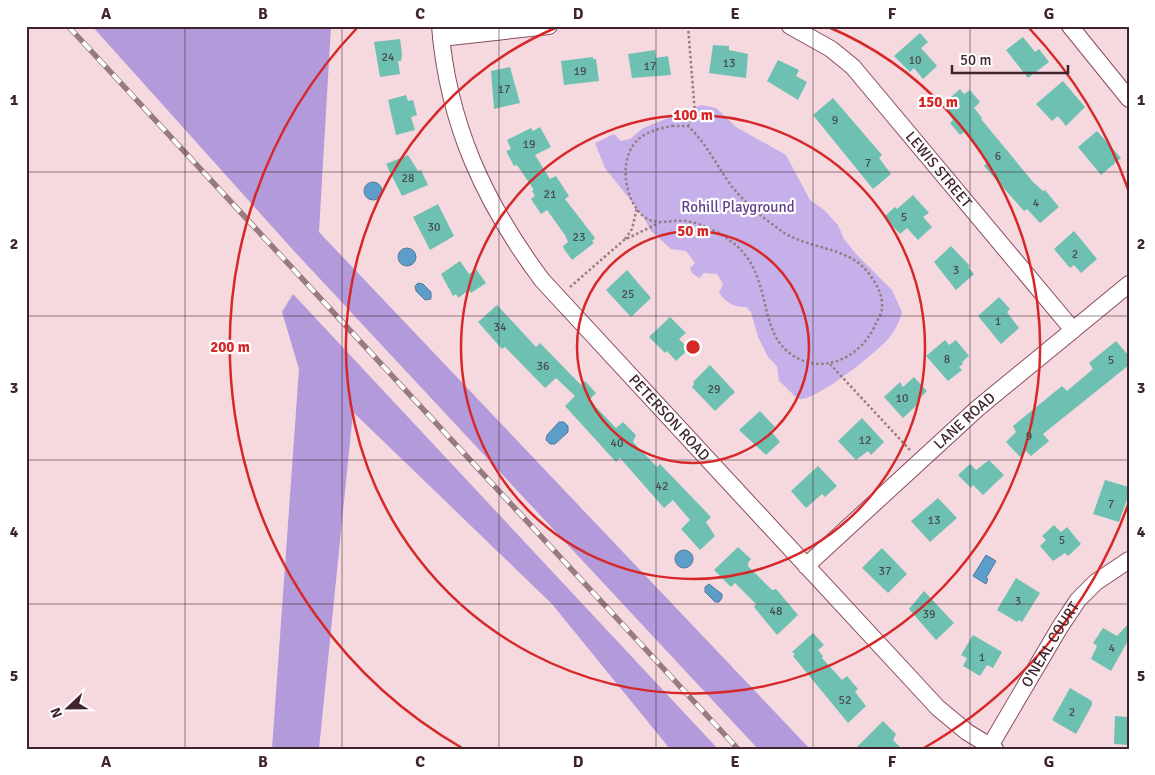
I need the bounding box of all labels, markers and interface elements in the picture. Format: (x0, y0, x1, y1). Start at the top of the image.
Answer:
text: A (101, 4, 112, 24)
text: B (258, 4, 268, 24)
text: C (415, 4, 425, 24)
text: D (573, 4, 584, 24)
text: E (730, 4, 740, 24)
text: F (888, 4, 897, 24)
text: G (1044, 4, 1054, 24)
scale bar (952, 42, 1069, 74)
house number: 24 (382, 50, 395, 65)
text: 50 m (960, 51, 991, 69)
house number: 10 (909, 53, 921, 68)
house number: 13 (723, 56, 735, 71)
house number: 17 (644, 59, 656, 74)
house number: 19 (574, 64, 586, 79)
house number: 17 (498, 82, 510, 97)
text: 1 (10, 90, 19, 110)
text: 1 (1137, 90, 1146, 110)
text: 150 m (918, 93, 958, 111)
text: 100 m (673, 106, 713, 124)
house number: 9 (832, 113, 838, 128)
street label: LEWIS STREET (902, 128, 976, 212)
house number: 19 (523, 137, 535, 152)
house number: 6 (995, 149, 1001, 164)
house number: 7 (865, 156, 871, 171)
house number: 28 (402, 171, 414, 186)
house number: 21 (544, 187, 556, 202)
house number: 4 (1033, 196, 1040, 211)
park label: Rohill Playground (681, 198, 795, 216)
house number: 5 (901, 210, 907, 225)
house number: 30 (428, 220, 440, 235)
text: 50 m (677, 222, 709, 240)
house number: 23 (573, 230, 585, 245)
text: 2 (10, 234, 18, 254)
text: 2 (1137, 234, 1145, 254)
house number: 2 (1072, 247, 1078, 262)
house number: 3 (953, 263, 959, 278)
house number: 25 (622, 287, 634, 302)
house number: 1 (995, 314, 1001, 329)
house number: 34 (494, 320, 507, 335)
text: 200 m (210, 338, 250, 356)
centre of rings (684, 338, 702, 356)
house number: 8 (944, 352, 950, 367)
house number: 5 (1108, 353, 1114, 368)
house number: 36 (537, 359, 549, 374)
street label: PETERSON ROAD (625, 371, 714, 464)
text: 3 (10, 378, 18, 398)
text: 3 (1137, 378, 1145, 398)
house number: 29 (708, 382, 720, 397)
street label: LANE ROAD (930, 389, 999, 453)
house number: 10 (896, 391, 908, 406)
house number: 9 (1026, 429, 1032, 444)
house number: 12 (859, 433, 871, 448)
house number: 40 (611, 436, 623, 451)
house number: 42 (656, 479, 668, 494)
house number: 7 (1108, 497, 1114, 512)
house number: 13 (928, 513, 940, 528)
text: 4 (10, 522, 19, 542)
text: 4 (1137, 522, 1146, 542)
house number: 5 (1059, 533, 1065, 548)
house number: 37 (879, 564, 891, 579)
house number: 3 (1015, 594, 1021, 609)
street label: O'NEAL COURT (1017, 598, 1084, 691)
house number: 48 (770, 604, 782, 619)
house number: 39 (923, 607, 935, 622)
house number: 4 (1109, 641, 1116, 656)
house number: 1 (979, 650, 985, 665)
text: 5 (10, 666, 18, 686)
text: 5 (1137, 666, 1145, 686)
north arrow (42, 682, 92, 732)
house number: 52 (839, 693, 851, 708)
text: N (47, 705, 66, 720)
house number: 2 (1069, 705, 1075, 720)
text: A (101, 752, 112, 772)
text: B (258, 752, 268, 772)
text: C (415, 752, 425, 772)
text: D (573, 752, 584, 772)
text: E (730, 752, 740, 772)
text: F (888, 752, 897, 772)
text: G (1044, 752, 1054, 772)

